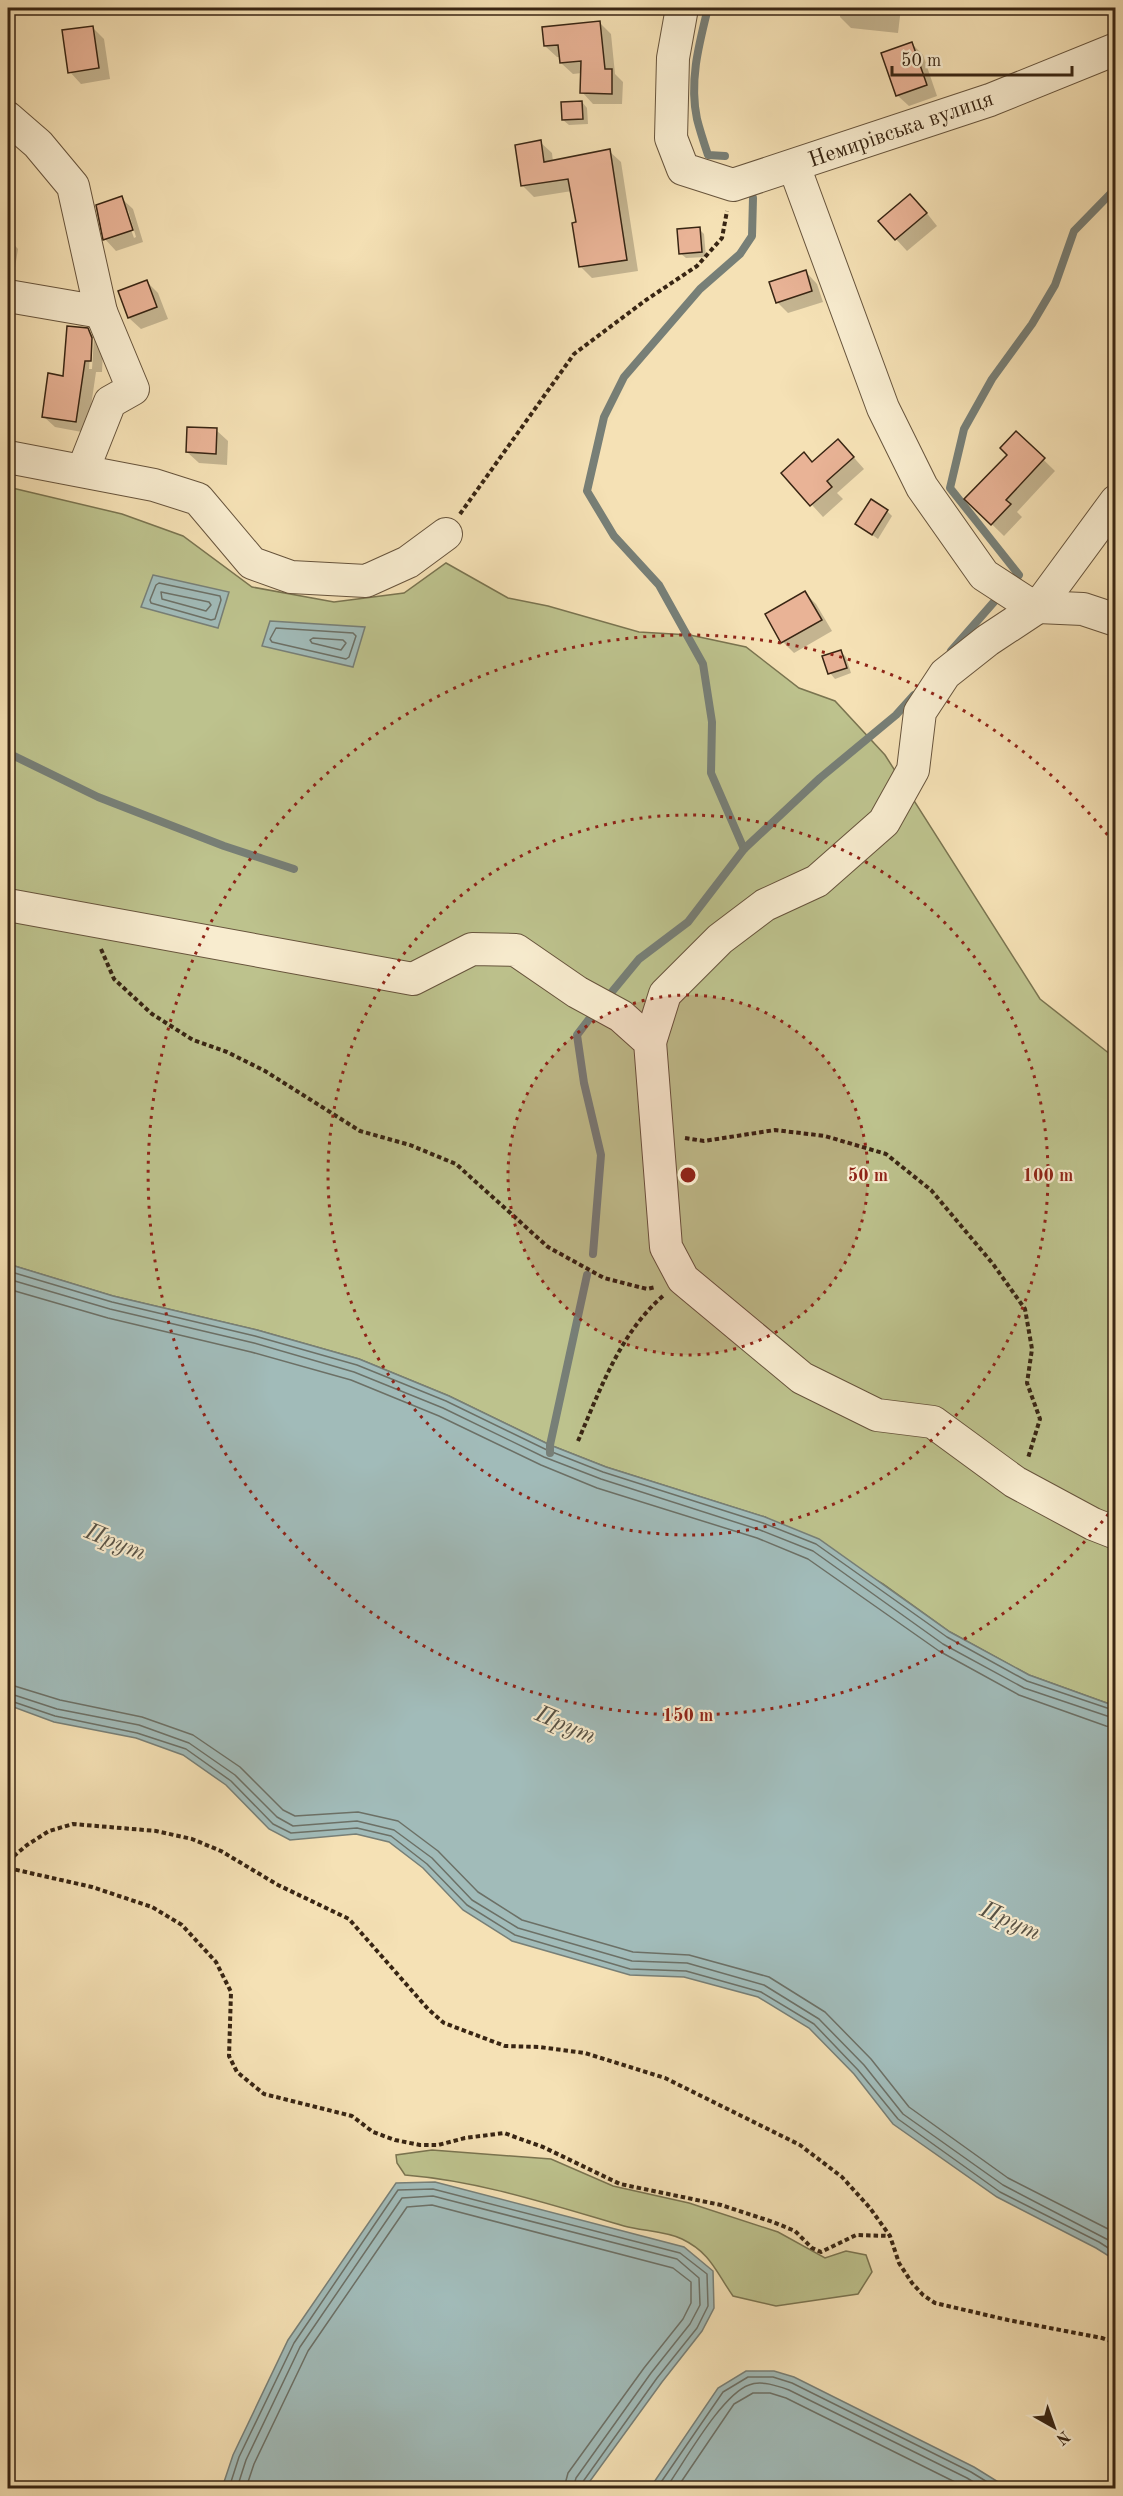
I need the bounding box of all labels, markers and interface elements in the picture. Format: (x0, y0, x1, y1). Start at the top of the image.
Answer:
scale bar (892, 39, 1072, 77)
text: 50 m (901, 52, 941, 70)
street label: Немирівська вулиця (806, 88, 996, 172)
centre of rings (678, 1165, 698, 1185)
text: 50 m (848, 1167, 888, 1185)
text: 100 m (1023, 1167, 1073, 1185)
water label: Прут (80, 1520, 149, 1566)
water label: Прут (530, 1702, 599, 1749)
text: 150 m (663, 1707, 713, 1725)
water label: Прут (975, 1898, 1044, 1946)
north arrow (1024, 2397, 1084, 2457)
text: N (1052, 2427, 1072, 2448)

